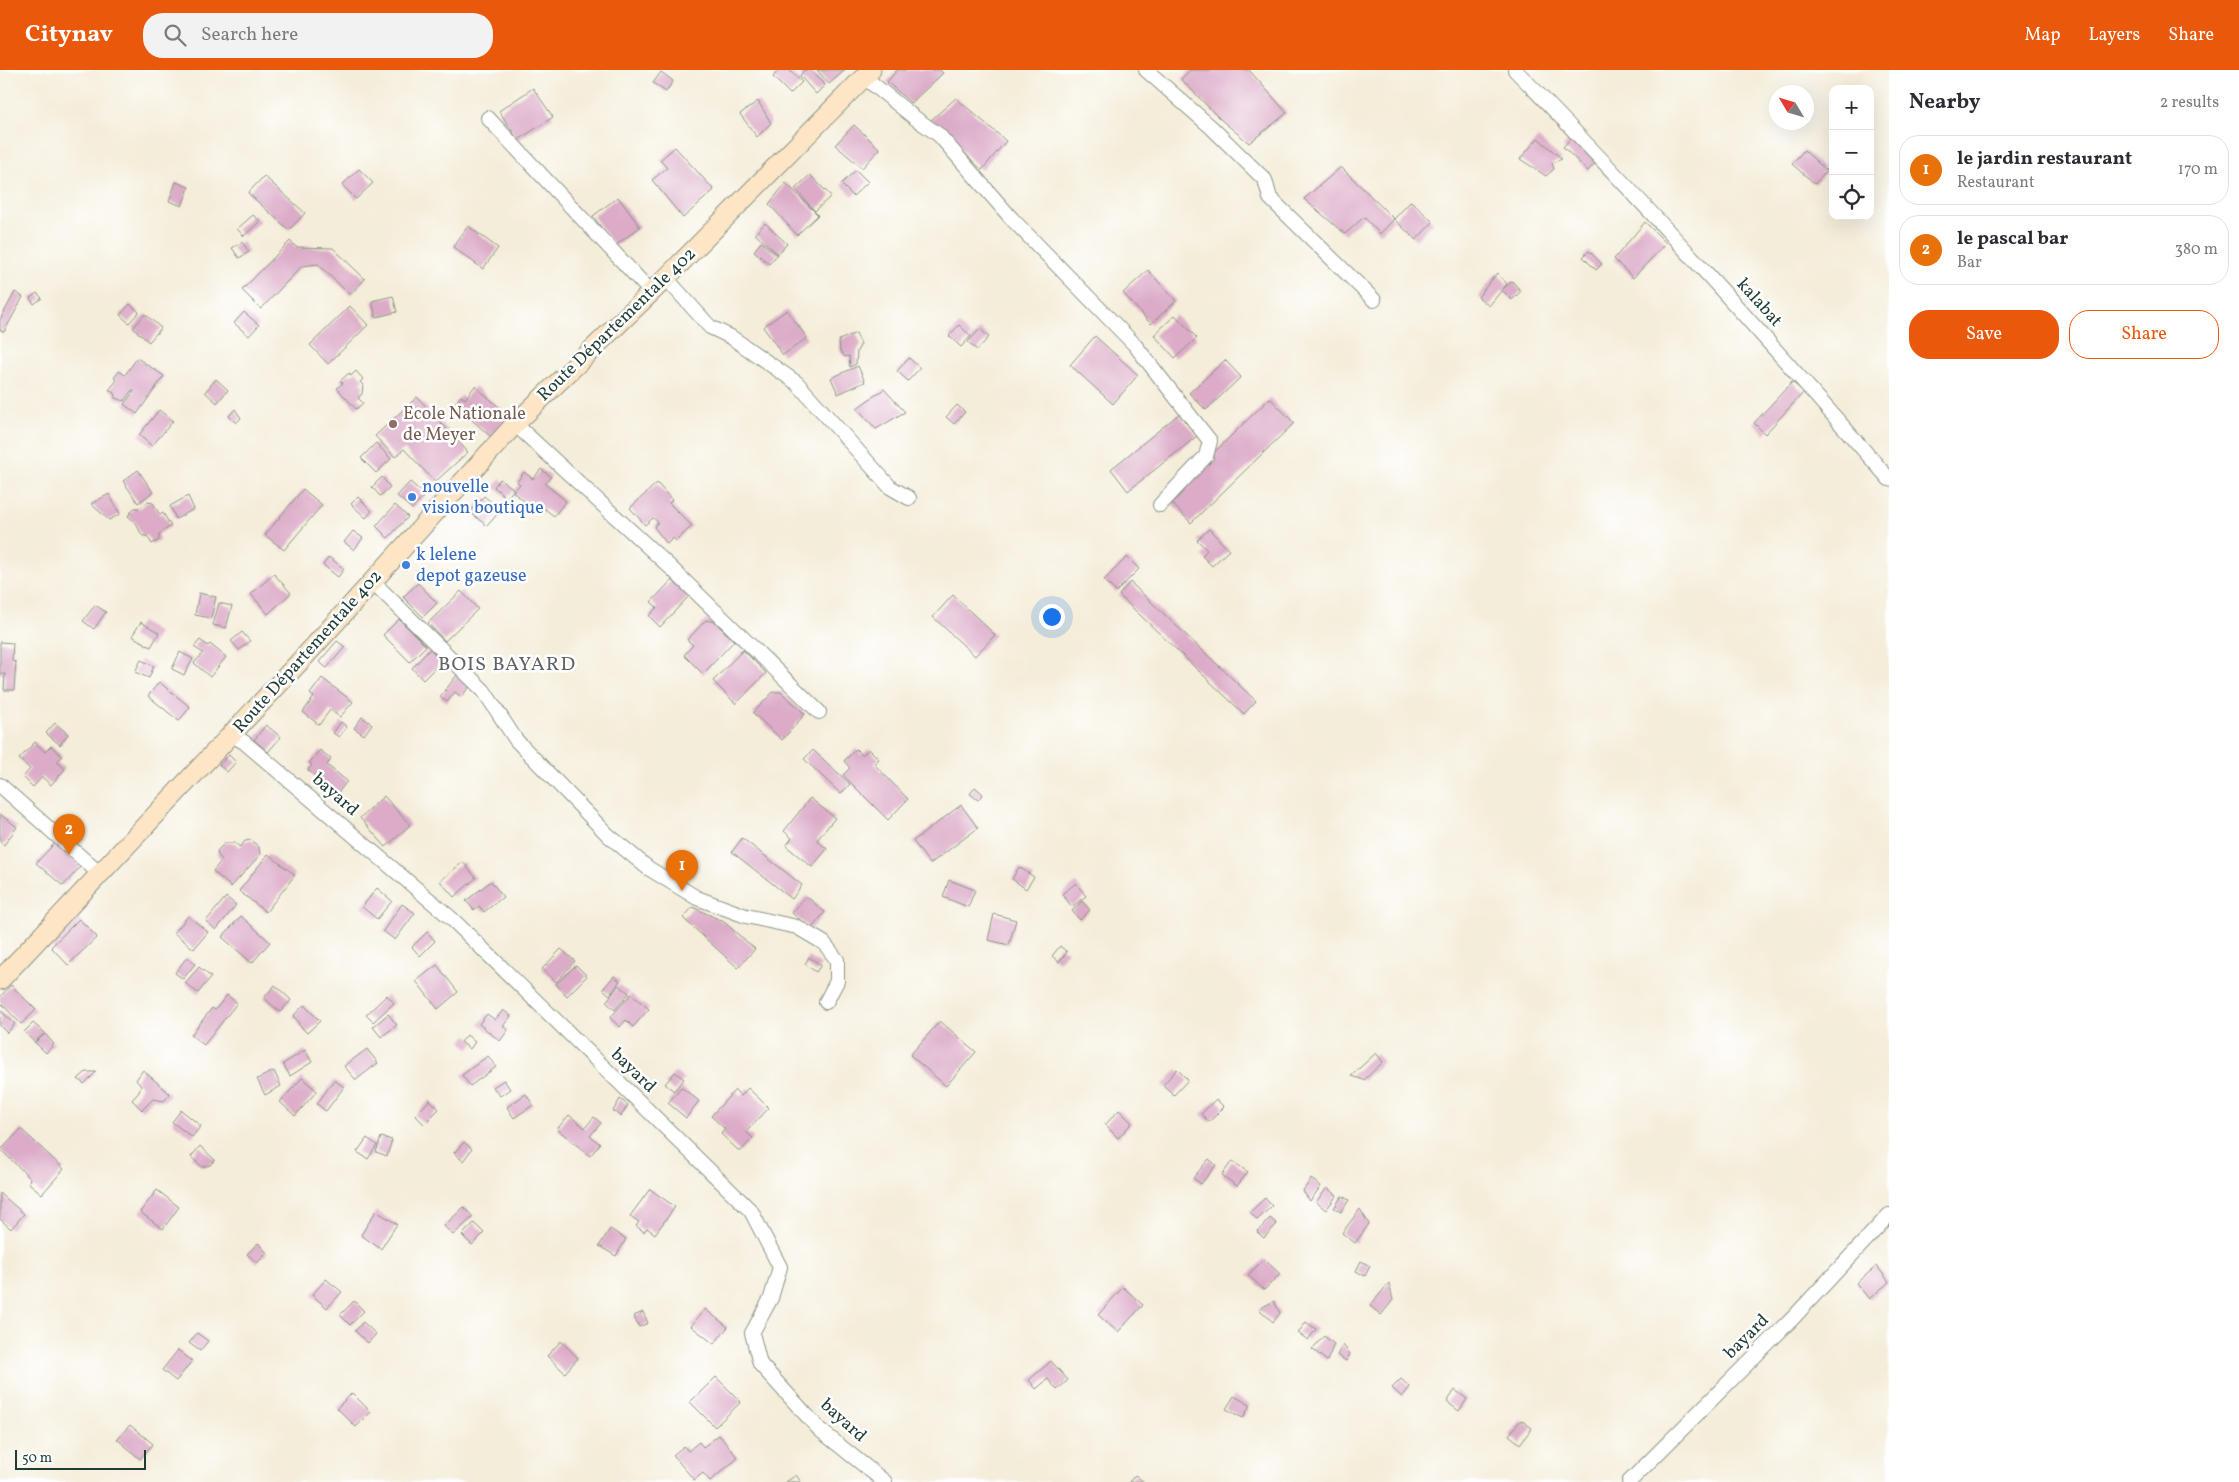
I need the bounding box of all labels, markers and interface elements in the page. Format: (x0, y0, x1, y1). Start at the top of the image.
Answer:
search box (143, 13, 493, 58)
text: Citynav (25, 18, 113, 52)
icon: search (161, 21, 189, 49)
text: Search here (201, 22, 298, 48)
text: Map (2024, 23, 2060, 48)
text: Layers (2088, 23, 2140, 48)
text: Share (2168, 23, 2214, 48)
north arrow (1769, 85, 1814, 130)
map controls (1829, 85, 1874, 220)
button: + (1829, 85, 1874, 130)
text: Nearby (1909, 88, 1980, 117)
text: 2 results (2160, 92, 2219, 114)
button: − (1829, 130, 1874, 175)
text: le jardin restaurant (1957, 146, 2132, 172)
text: 1 (1923, 159, 1929, 181)
text: 170 m (2178, 159, 2218, 181)
text: Restaurant (1957, 172, 2035, 194)
button: locate (1829, 175, 1874, 220)
text: le pascal bar (1957, 226, 2068, 252)
text: 2 (1922, 239, 1930, 261)
text: 380 m (2175, 239, 2218, 261)
street label: Route Départementale 402 (532, 242, 702, 408)
text: Bar (1957, 252, 1982, 274)
street label: kalabat (1730, 273, 1788, 333)
button: Save (1909, 310, 2059, 359)
button: Share (2069, 310, 2219, 359)
place label: Ecole Nationale de Meyer (403, 402, 526, 448)
marker: Ecole Nationale de Meyer (387, 418, 399, 430)
place label: nouvelle vision boutique (422, 475, 544, 521)
marker: nouvelle vision boutique (406, 491, 418, 503)
place label: k lelene depot gazeuse (416, 543, 527, 589)
marker: k lelene depot gazeuse (400, 559, 412, 571)
street label: Route Départementale 402 (228, 565, 388, 739)
your location (1039, 604, 1065, 630)
district label: BOIS BAYARD (438, 651, 576, 679)
street label: bayard (306, 768, 364, 822)
pin: 2 (53, 814, 85, 855)
pin: 1 (666, 850, 698, 891)
street label: bayard (605, 1043, 661, 1099)
street label: bayard (1719, 1309, 1775, 1365)
street label: bayard (814, 1393, 872, 1449)
scale bar (15, 1447, 146, 1470)
text: 50 m (22, 1449, 52, 1468)

